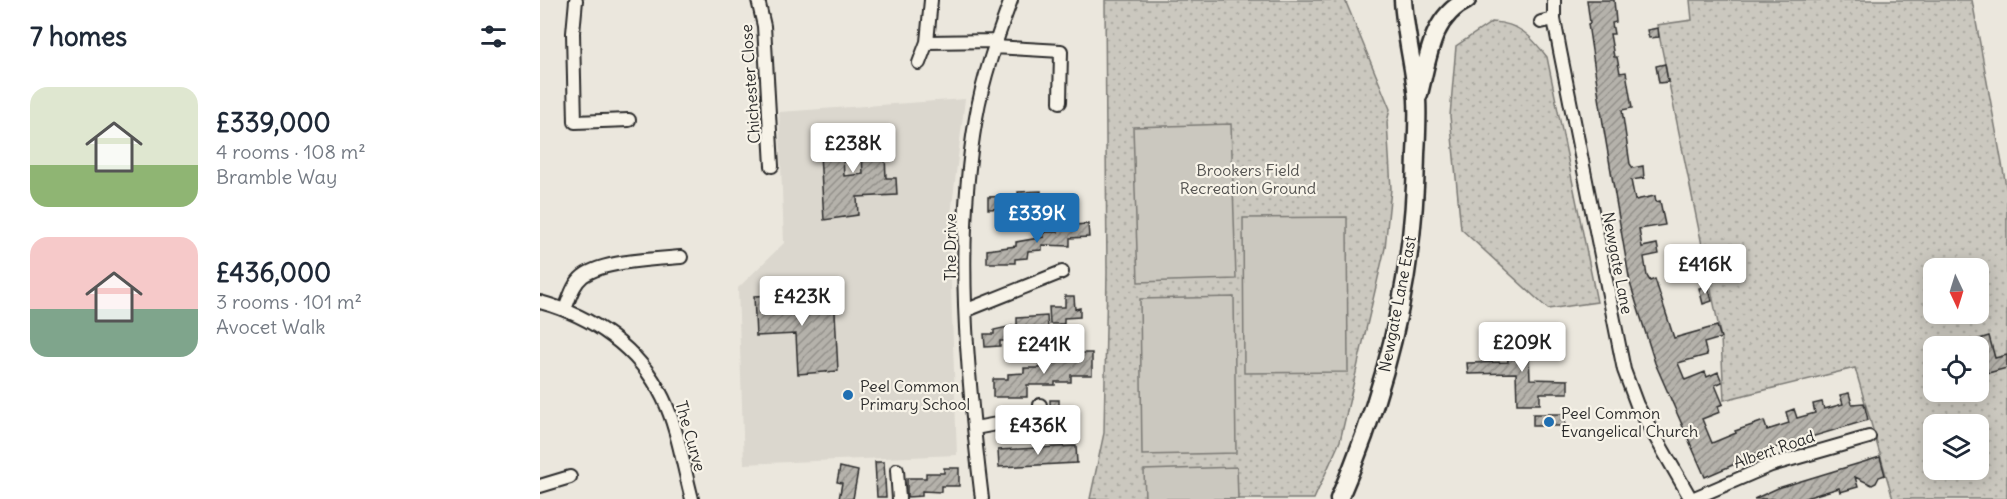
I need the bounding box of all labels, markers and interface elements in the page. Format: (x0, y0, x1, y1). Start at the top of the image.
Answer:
text: 7 homes (30, 20, 127, 53)
icon: filters (477, 20, 510, 53)
street label: Chichester Close (736, 24, 764, 144)
text: £339,000 (216, 106, 331, 139)
icon: home (78, 111, 150, 183)
pin: £238K (811, 123, 895, 174)
text: £238K (825, 130, 881, 155)
text: 4 rooms · 108 m² (216, 139, 366, 164)
park label: Brookers Field Recreation Ground (1180, 160, 1316, 198)
text: Bramble Way (216, 164, 337, 189)
pin: £339K (995, 193, 1079, 244)
text: £339K (1008, 200, 1066, 225)
street label: Newgate Lane (1598, 210, 1638, 316)
street label: The Drive (940, 213, 960, 281)
street label: Newgate Lane East (1374, 234, 1420, 374)
pin: £416K (1663, 244, 1747, 295)
text: £416K (1678, 251, 1732, 276)
text: £436,000 (216, 256, 331, 289)
north arrow (1923, 258, 1989, 324)
map controls (1923, 258, 1989, 480)
icon: home (78, 261, 150, 333)
pin: £423K (760, 276, 844, 327)
text: £423K (774, 283, 830, 308)
text: 3 rooms · 101 m² (216, 289, 362, 314)
text: Avocet Walk (216, 314, 325, 339)
pin: £209K (1480, 322, 1564, 373)
pin: £241K (1002, 324, 1086, 375)
text: £209K (1493, 329, 1551, 354)
text: £241K (1017, 331, 1071, 356)
button: locate (1923, 336, 1989, 402)
place label: Peel Common Primary School (860, 376, 970, 414)
marker: Peel Common Primary School (841, 388, 855, 402)
street label: The Curve (671, 398, 711, 474)
place label: Peel Common Evangelical Church (1561, 403, 1698, 441)
pin: £436K (996, 405, 1080, 456)
text: £436K (1009, 412, 1067, 437)
button: layers (1923, 414, 1989, 480)
marker: Peel Common Evangelical Church (1542, 415, 1556, 429)
street label: Albert Road (1731, 426, 1817, 472)

